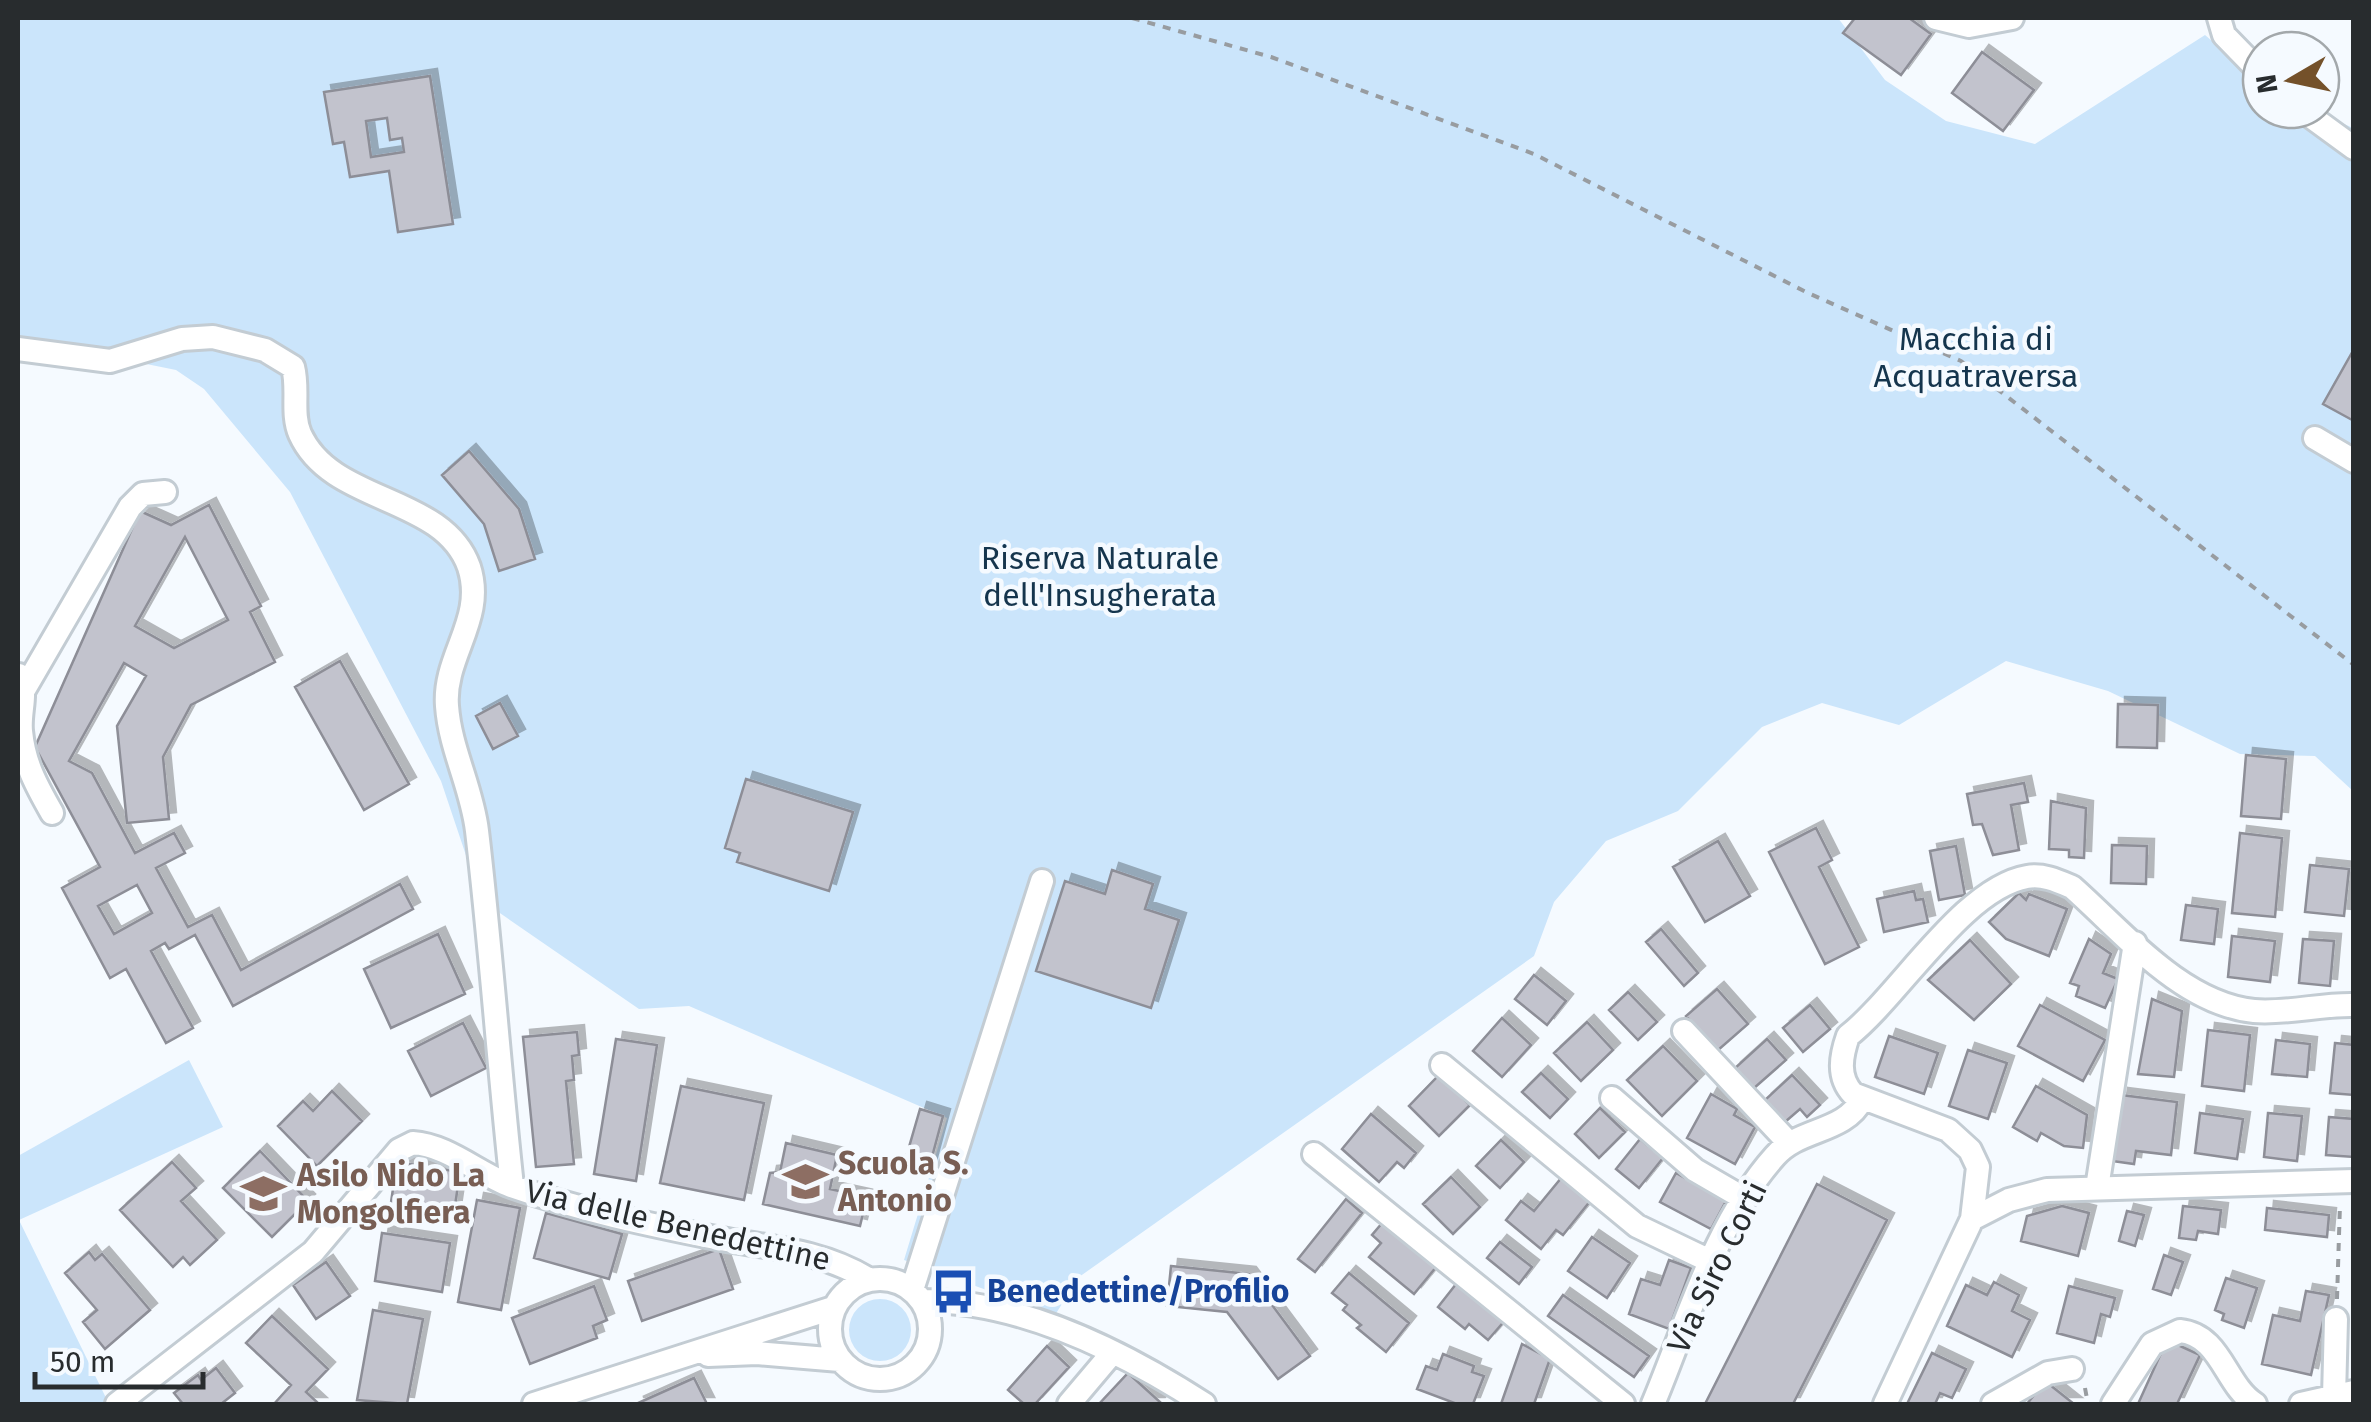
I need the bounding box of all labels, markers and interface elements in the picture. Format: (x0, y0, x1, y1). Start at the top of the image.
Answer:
north arrow (2241, 30, 2341, 130)
text: N (2249, 72, 2285, 96)
park label: Macchia di Acquatraversa (1874, 320, 2078, 395)
park label: Riserva Naturale dell'Insugherata (981, 539, 1219, 614)
place label: Scuola S. Antonio (837, 1144, 969, 1219)
place label: Asilo Nido La Mongolfiera (296, 1156, 485, 1231)
school or university icon: Scuola S. Antonio (781, 1157, 829, 1205)
school or university icon: Asilo Nido La Mongolfiera (240, 1169, 288, 1217)
street label: Via delle Benedettine (522, 1171, 834, 1279)
street label: Via Siro Corti (1659, 1175, 1775, 1359)
bus stop icon: Benedettine/Profilio (930, 1267, 978, 1315)
place label: Benedettine/Profilio (987, 1272, 1289, 1310)
scale bar (35, 1327, 202, 1389)
text: 50 m (50, 1344, 115, 1380)

